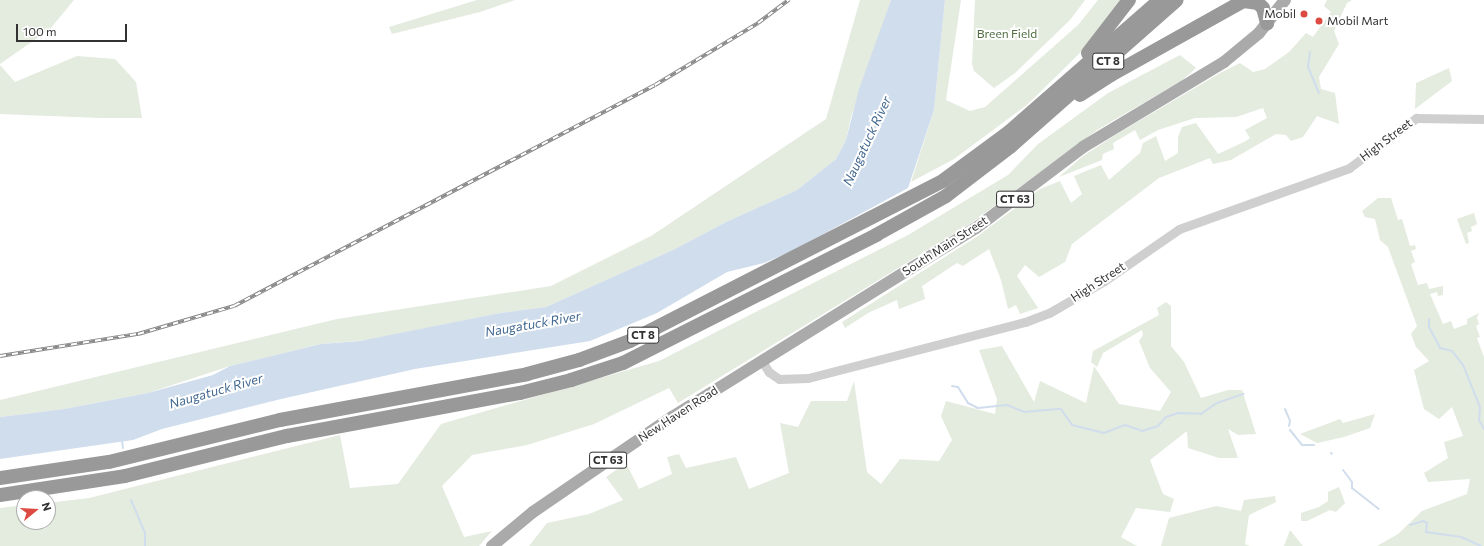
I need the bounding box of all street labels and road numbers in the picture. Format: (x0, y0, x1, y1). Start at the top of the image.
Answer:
road number: CT 8 (1092, 52, 1124, 70)
street label: High Street (1357, 116, 1415, 164)
road number: CT 63 (996, 190, 1034, 208)
street label: South Main Street (900, 213, 990, 279)
street label: High Street (1068, 259, 1128, 305)
road number: CT 8 (627, 326, 659, 344)
street label: New Haven Road (636, 383, 720, 445)
road number: CT 63 (589, 451, 627, 469)

